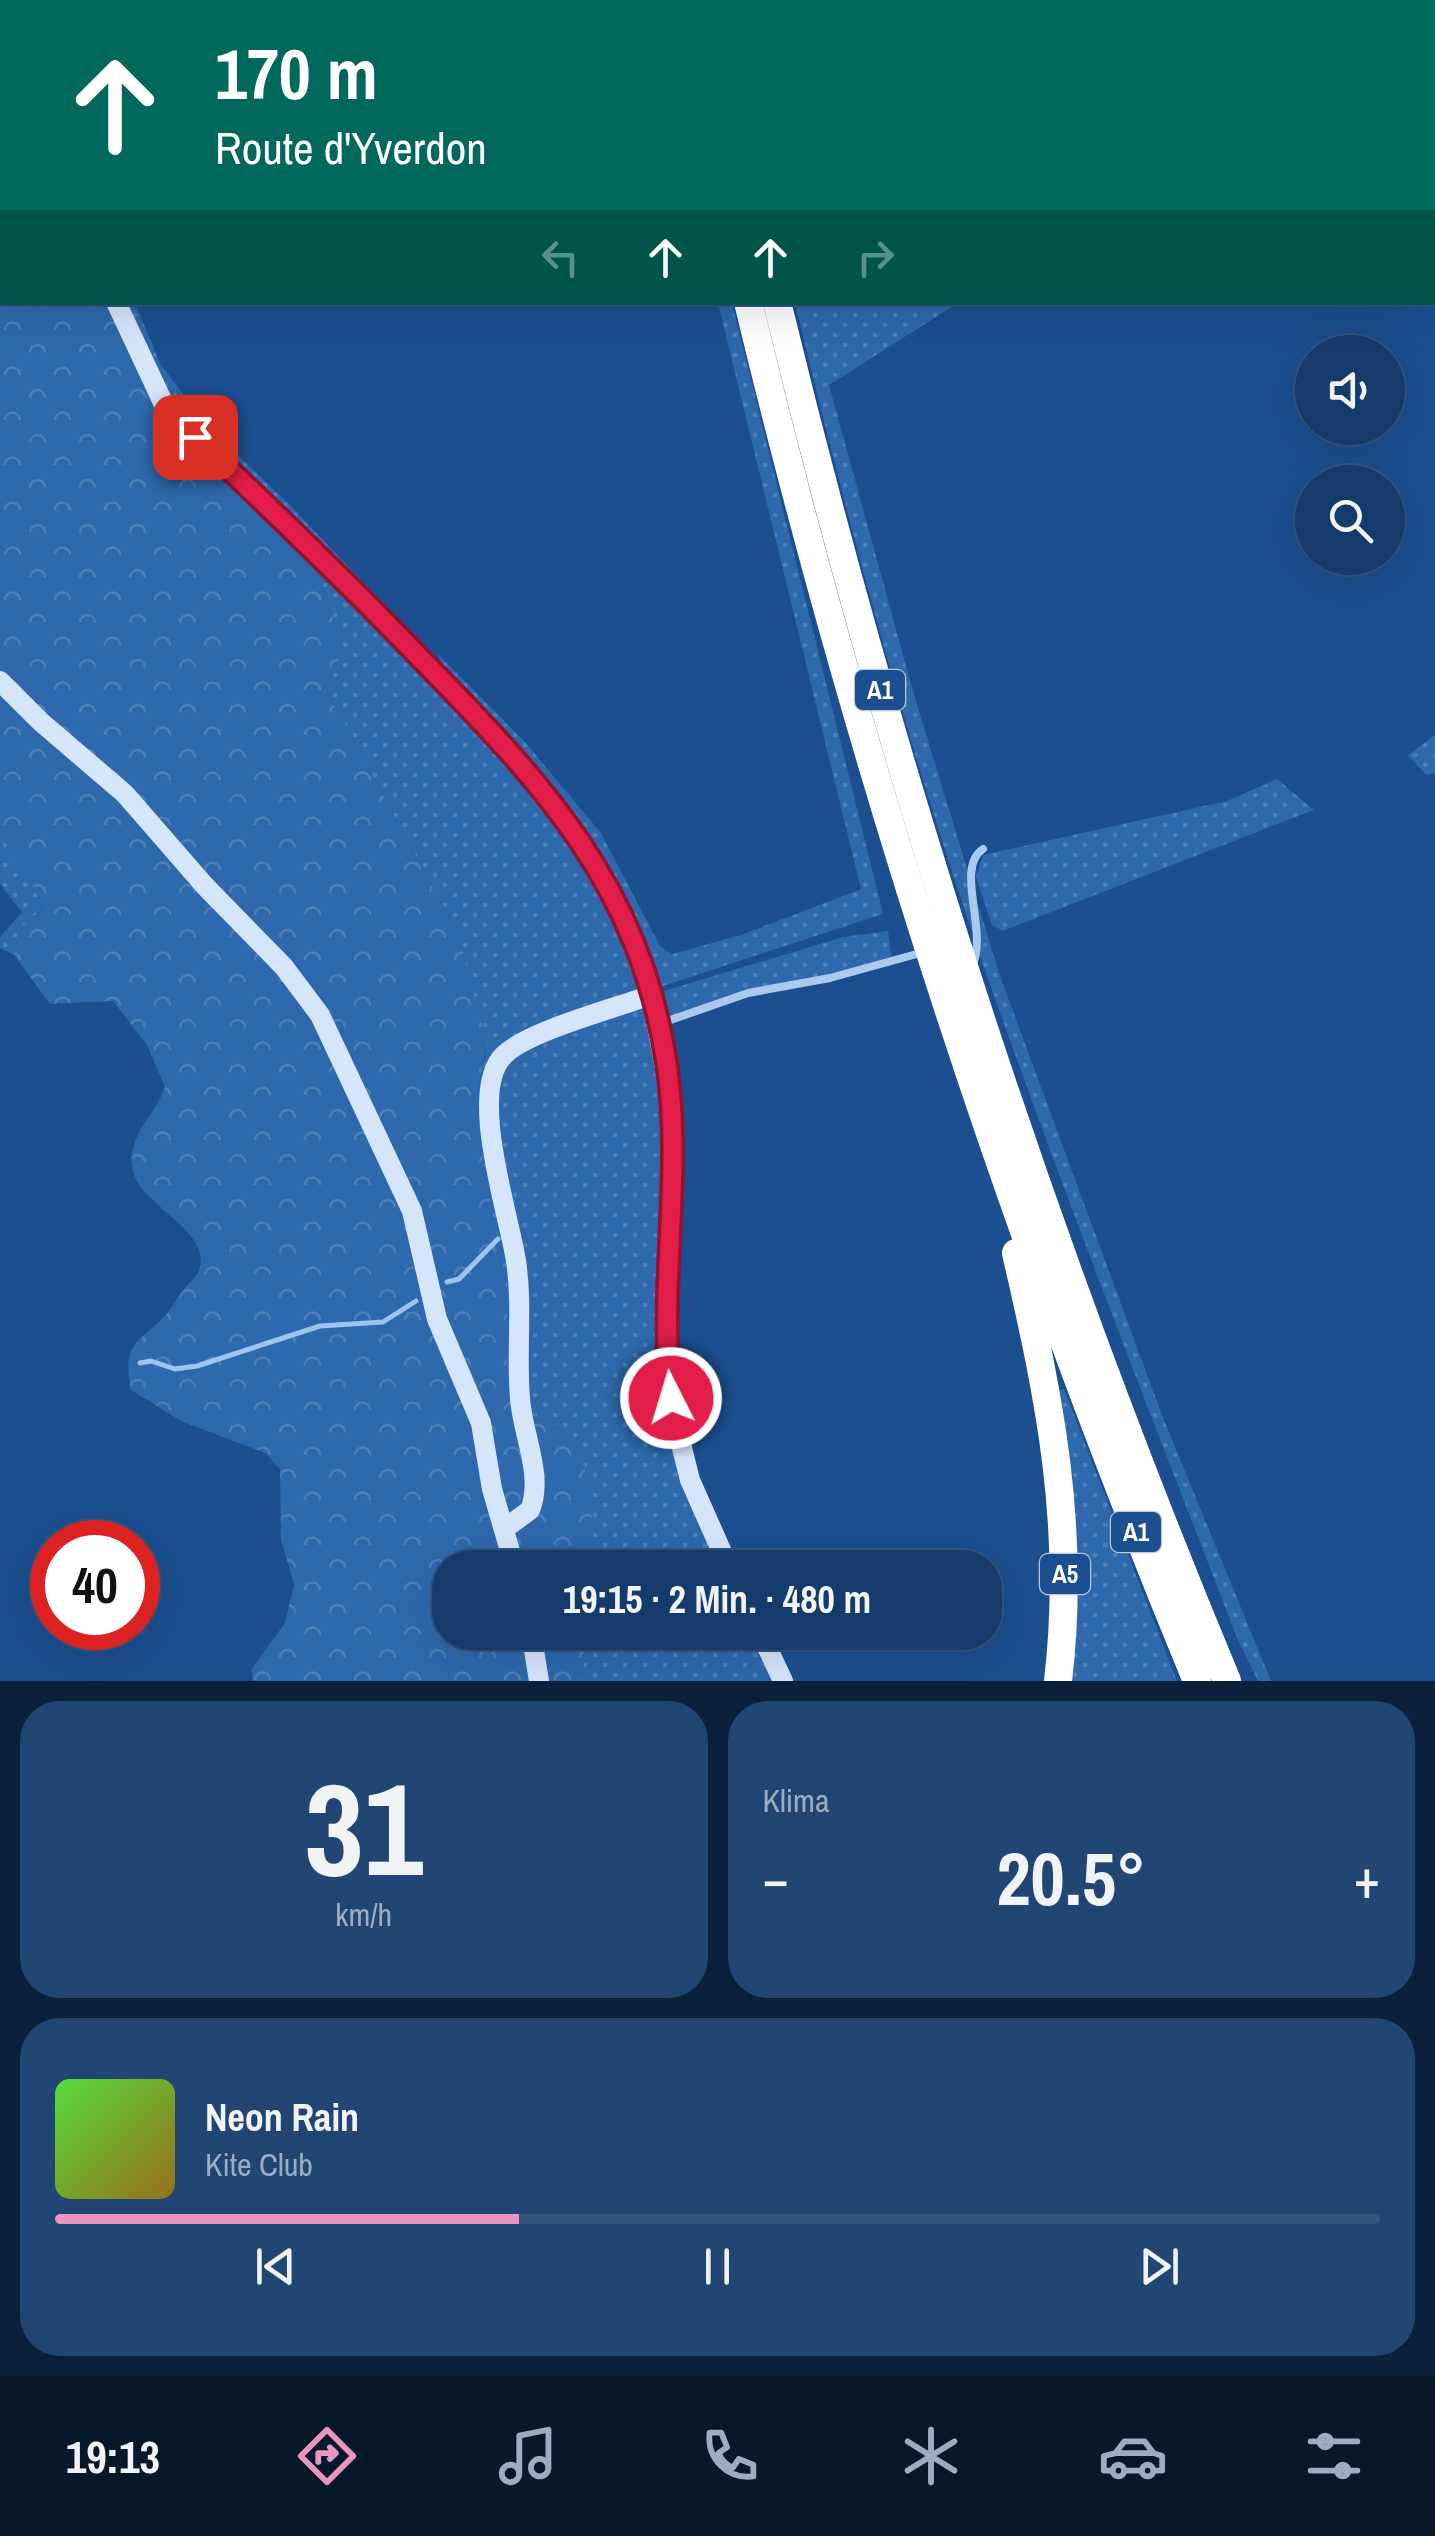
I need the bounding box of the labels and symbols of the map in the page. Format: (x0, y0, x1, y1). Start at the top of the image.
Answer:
pin (153, 395, 238, 480)
road number: A1 (855, 670, 905, 710)
position arrow (619, 1346, 723, 1450)
road number: A1 (1111, 1512, 1161, 1552)
speed limit sign: 40 (30, 1520, 160, 1650)
road number: A5 (1040, 1554, 1090, 1594)

